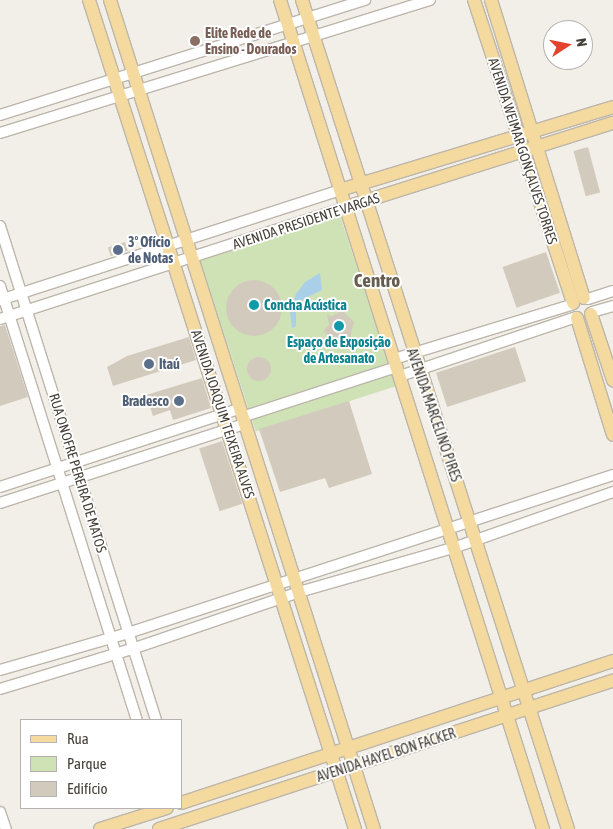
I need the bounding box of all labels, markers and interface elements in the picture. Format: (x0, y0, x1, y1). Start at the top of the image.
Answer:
north arrow (543, 20, 593, 70)
place label: Elite Rede de Ensino - Dourados (205, 25, 296, 58)
marker: Elite Rede de Ensino - Dourados (189, 35, 201, 47)
text: N (573, 37, 590, 48)
street label: AVENIDA WEIMAR GONÇALVES TORRES (485, 56, 561, 246)
street label: AVENIDA PRESIDENTE VARGAS (230, 189, 382, 253)
place label: 3° Ofício de Notas (128, 234, 173, 266)
marker: 3° Ofício de Notas (112, 244, 124, 256)
district label: Centro (354, 270, 400, 292)
place label: Concha Acústica (264, 297, 347, 313)
marker: Concha Acústica (248, 299, 260, 311)
marker: Espaço de Exposição de Artesanato (333, 320, 345, 332)
street label: AVENIDA JOAQUIM TEIXEIRA ALVES (188, 328, 258, 500)
place label: Espaço de Exposição de Artesanato (287, 334, 391, 367)
street label: AVENIDA MARCELINO PIRES (403, 346, 465, 484)
place label: Itaú (159, 356, 180, 372)
marker: Itaú (143, 358, 155, 370)
street label: RUA ONOFRE PEREIRA DE MATOS (46, 391, 110, 555)
place label: Bradesco (122, 393, 169, 409)
marker: Bradesco (173, 395, 185, 407)
legend (20, 719, 182, 809)
street label: AVENIDA HAYEL BON FACKER (314, 725, 458, 785)
text: Rua (67, 730, 89, 747)
text: Parque (67, 755, 107, 772)
text: Edifício (67, 780, 108, 797)

